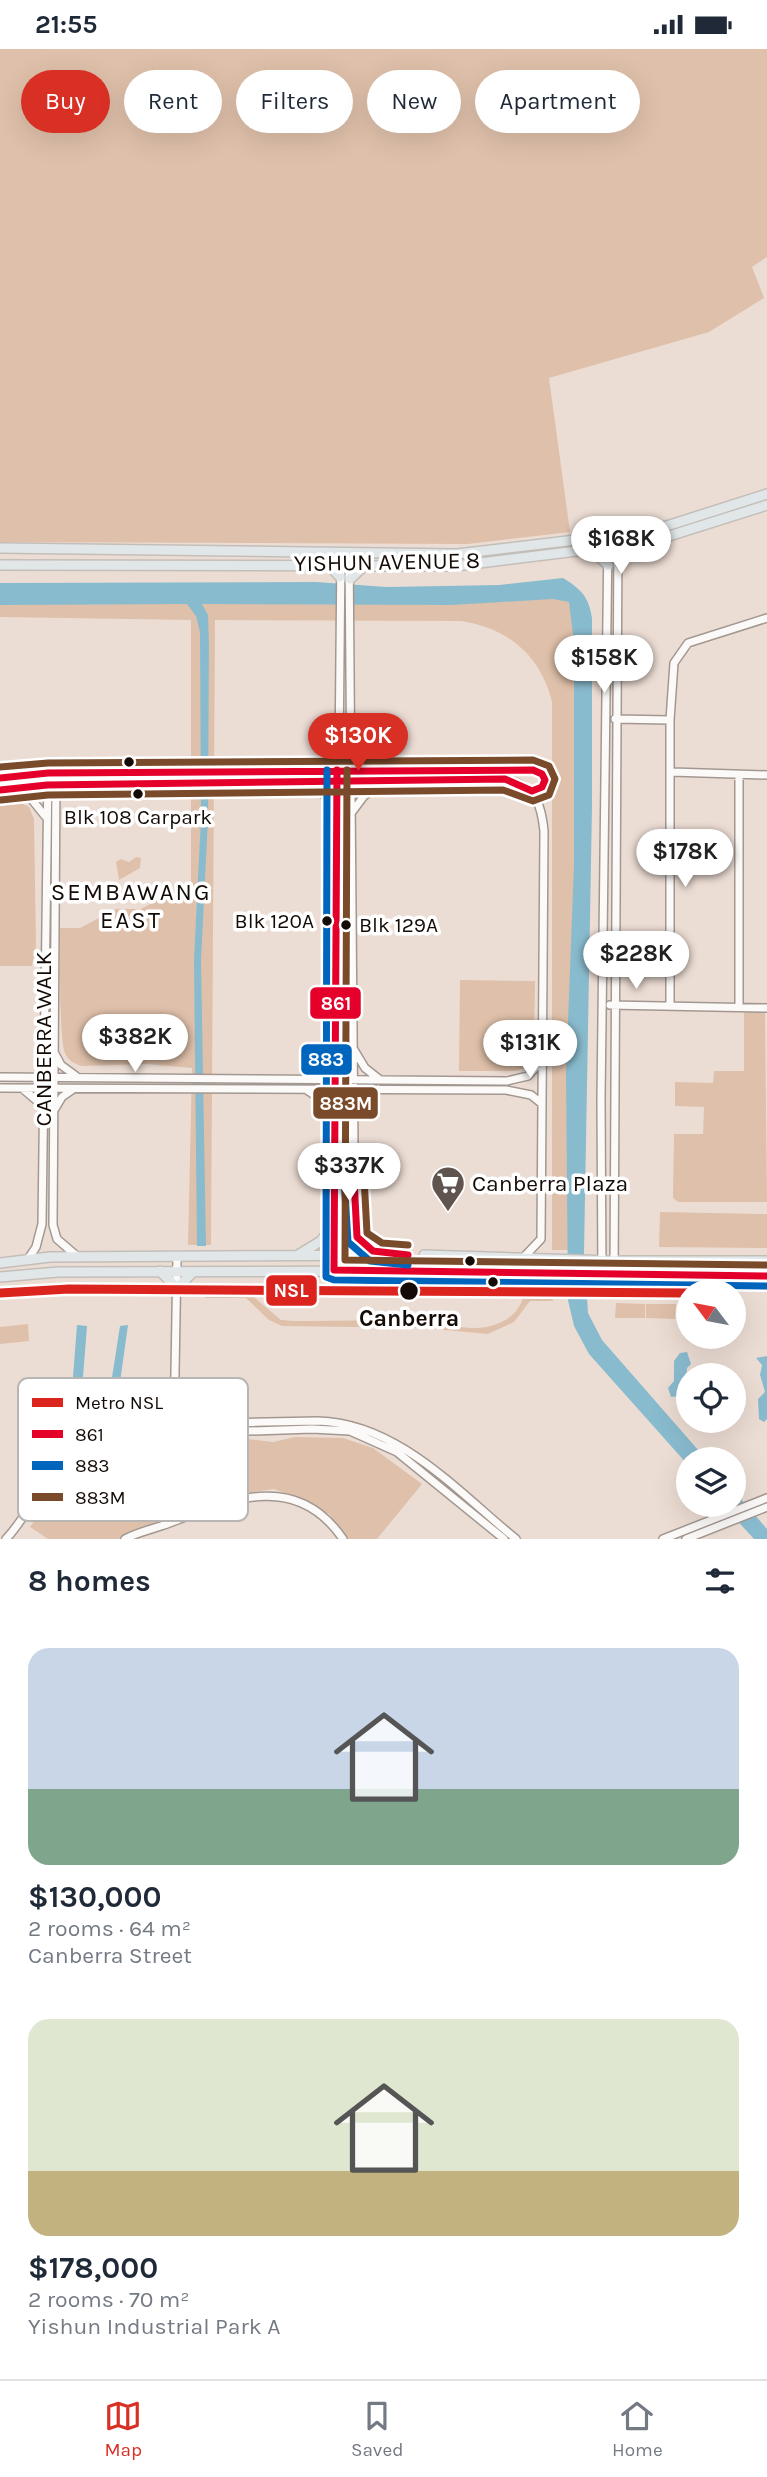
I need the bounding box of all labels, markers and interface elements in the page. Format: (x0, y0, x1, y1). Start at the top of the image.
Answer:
text: 21:55 (35, 9, 97, 40)
chip: Buy (21, 70, 110, 133)
chip: Rent (124, 70, 222, 133)
chip: Filters (236, 70, 353, 133)
chip: New (367, 70, 461, 133)
chip: Apartment (475, 70, 640, 133)
pin: $168K (572, 517, 670, 576)
text: $168K (587, 525, 655, 552)
street label: YISHUN AVENUE 8 (294, 547, 480, 577)
pin: $158K (555, 635, 653, 695)
text: $158K (570, 644, 638, 671)
pin: $130K (309, 713, 407, 773)
text: $130K (324, 722, 392, 749)
unlabelled marker (122, 755, 136, 769)
marker: Blk 108 Carpark (131, 787, 145, 801)
place label: Blk 108 Carpark (64, 805, 212, 829)
pin: $178K (636, 829, 734, 889)
text: $178K (652, 838, 718, 865)
district label: SEMBAWANG EAST (51, 878, 211, 934)
place label: Blk 120A (235, 909, 314, 933)
place label: Blk 129A (359, 913, 438, 937)
marker: Blk 120A (320, 914, 334, 928)
marker: Blk 129A (339, 918, 353, 932)
pin: $228K (587, 932, 685, 991)
text: $228K (599, 940, 673, 967)
street label: CANBERRA WALK (30, 952, 57, 1126)
line badge: 861 (309, 986, 362, 1020)
text: 861 (321, 993, 351, 1015)
pin: $382K (86, 1014, 184, 1074)
pin: $131K (481, 1021, 579, 1080)
text: $382K (98, 1023, 172, 1050)
text: $131K (499, 1029, 561, 1056)
line badge: 883 (300, 1043, 353, 1076)
text: 883 (308, 1049, 344, 1071)
line badge: 883M (312, 1086, 379, 1120)
text: 883M (319, 1093, 373, 1115)
pin: $337K (300, 1143, 398, 1203)
text: $337K (314, 1152, 384, 1179)
supermarket icon: Canberra Plaza (429, 1164, 467, 1213)
place label: Canberra Plaza (472, 1170, 628, 1197)
unlabelled marker (463, 1254, 477, 1268)
line badge: NSL (265, 1274, 318, 1307)
unlabelled marker (486, 1275, 500, 1289)
north arrow (676, 1279, 746, 1349)
map controls (676, 1279, 746, 1517)
text: NSL (273, 1280, 309, 1302)
marker: Canberra (398, 1280, 420, 1302)
place label: Canberra (359, 1305, 459, 1332)
button: locate (676, 1363, 746, 1433)
legend (18, 1378, 248, 1521)
text: Metro NSL (75, 1392, 163, 1414)
text: 861 (75, 1424, 104, 1446)
button: layers (676, 1447, 746, 1517)
text: 883 (75, 1455, 110, 1477)
text: 883M (75, 1487, 126, 1509)
icon: filters (701, 1562, 739, 1600)
text: 8 homes (28, 1563, 151, 1599)
icon: home (321, 1694, 447, 1820)
text: $130,000 (28, 1879, 162, 1915)
text: 2 rooms · 64 m² (28, 1915, 191, 1942)
text: Canberra Street (28, 1942, 192, 1969)
icon: home (321, 2065, 447, 2191)
text: $178,000 (28, 2250, 158, 2286)
text: 2 rooms · 70 m² (28, 2286, 190, 2313)
text: Yishun Industrial Park A (28, 2313, 280, 2340)
tab: Map (104, 2397, 142, 2461)
tab: Saved (351, 2397, 403, 2461)
tab: Home (612, 2397, 663, 2461)

